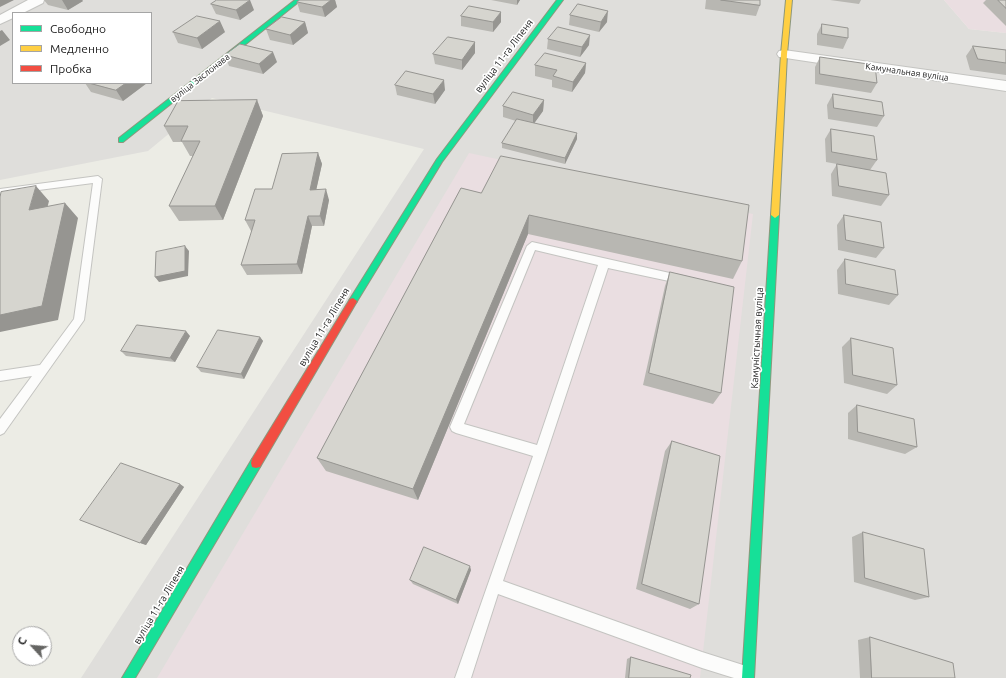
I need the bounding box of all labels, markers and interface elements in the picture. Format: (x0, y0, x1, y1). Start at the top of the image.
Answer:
legend (12, 12, 152, 84)
street label: вуліца 11-га Ліпеня (472, 17, 536, 95)
text: Свободно (50, 22, 106, 35)
text: Медленно (50, 42, 109, 55)
street label: вуліца Заслонава (168, 51, 232, 105)
street label: Камунальная вуліца (865, 61, 949, 83)
text: Пробка (50, 62, 92, 75)
street label: вуліца 11-га Ліпеня (296, 286, 352, 368)
street label: Камуністычная вуліца (748, 287, 766, 389)
street label: вуліца 11-га Ліпеня (131, 564, 187, 646)
north arrow (12, 626, 52, 666)
text: С (15, 635, 29, 647)

